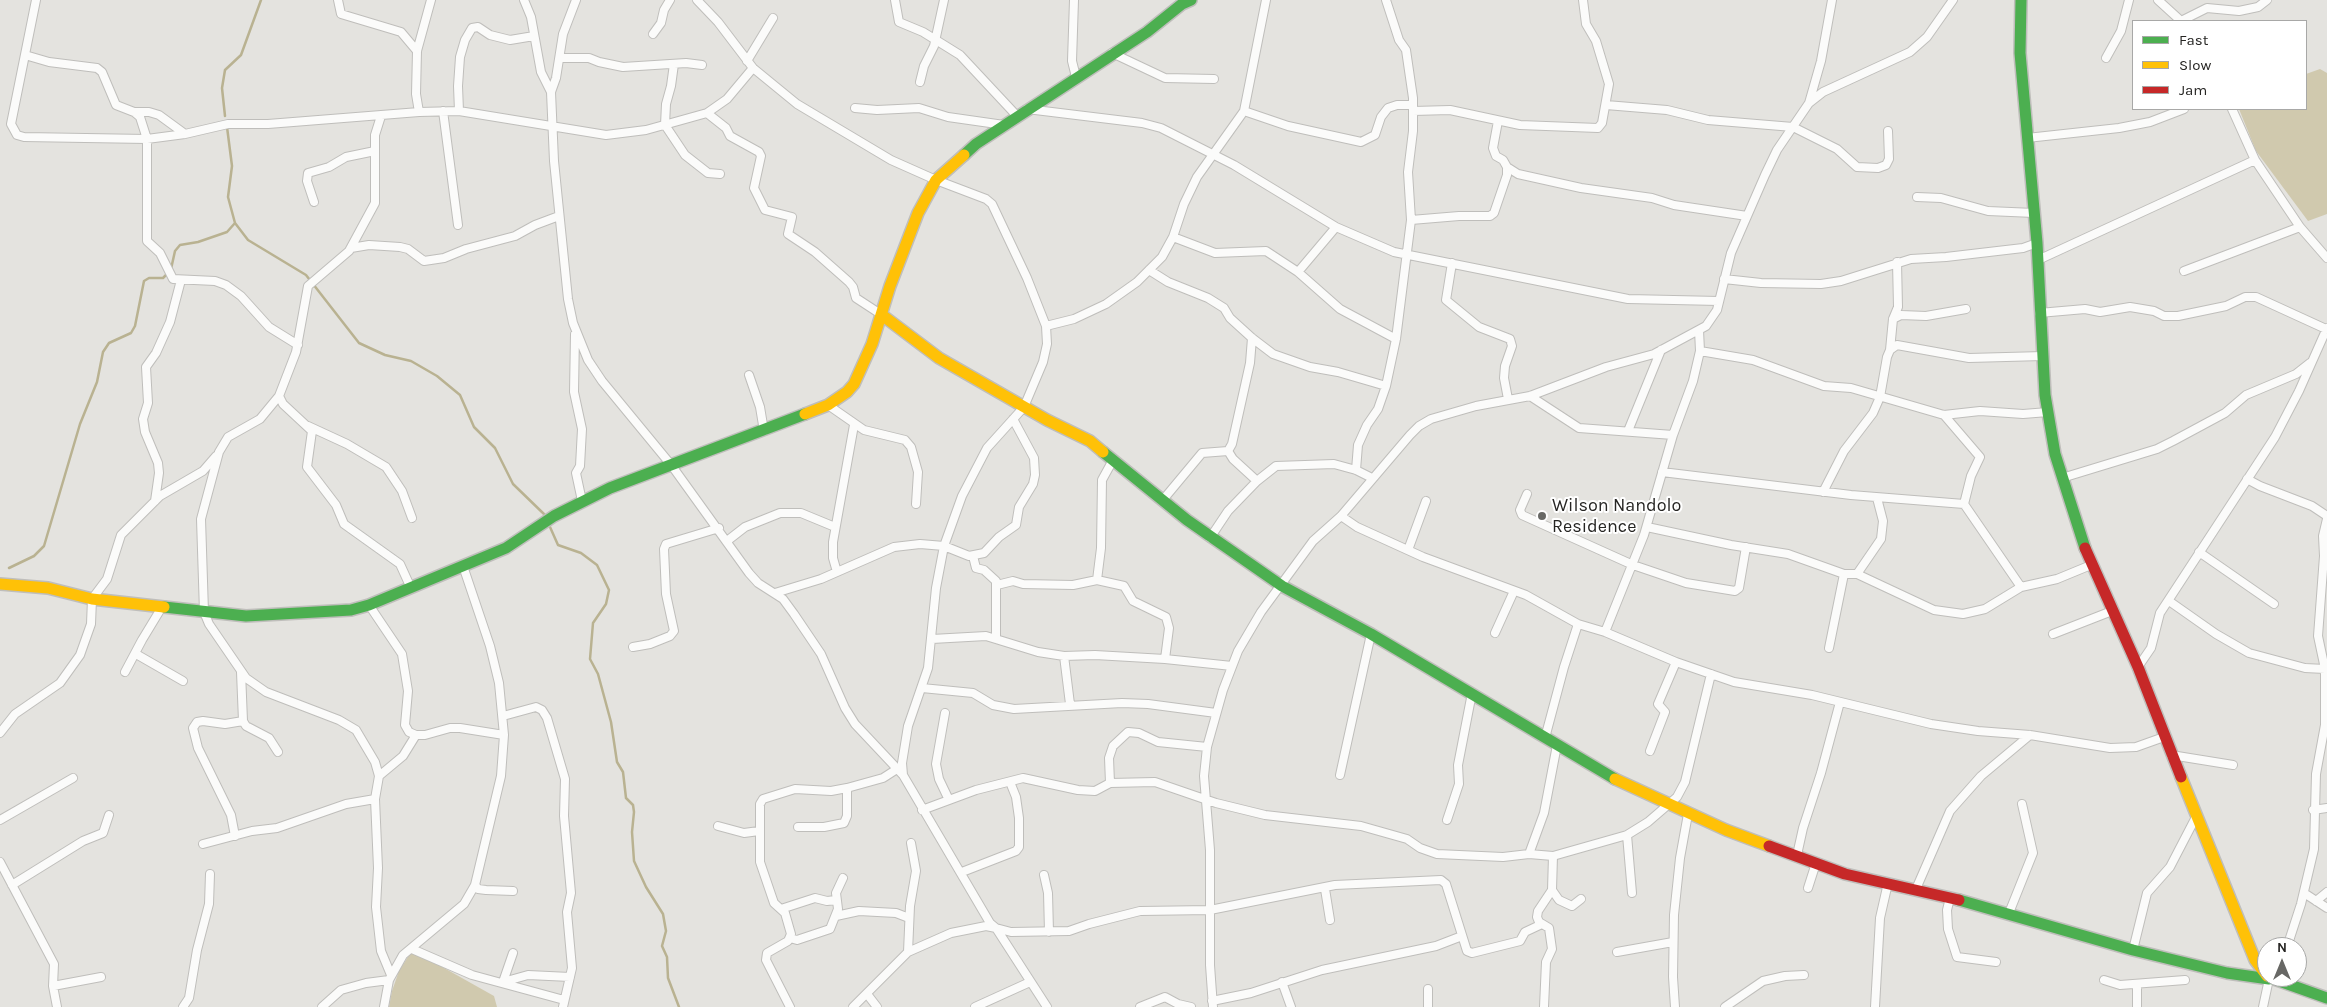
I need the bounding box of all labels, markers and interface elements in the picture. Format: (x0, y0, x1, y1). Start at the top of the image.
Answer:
legend (2132, 20, 2307, 110)
text: Fast (2179, 31, 2208, 49)
text: Slow (2179, 56, 2211, 74)
text: Jam (2179, 81, 2207, 99)
place label: Wilson Nandolo Residence (1552, 495, 1681, 538)
marker: Wilson Nandolo Residence (1536, 510, 1548, 522)
north arrow (2257, 937, 2307, 987)
text: N (2277, 939, 2287, 956)

